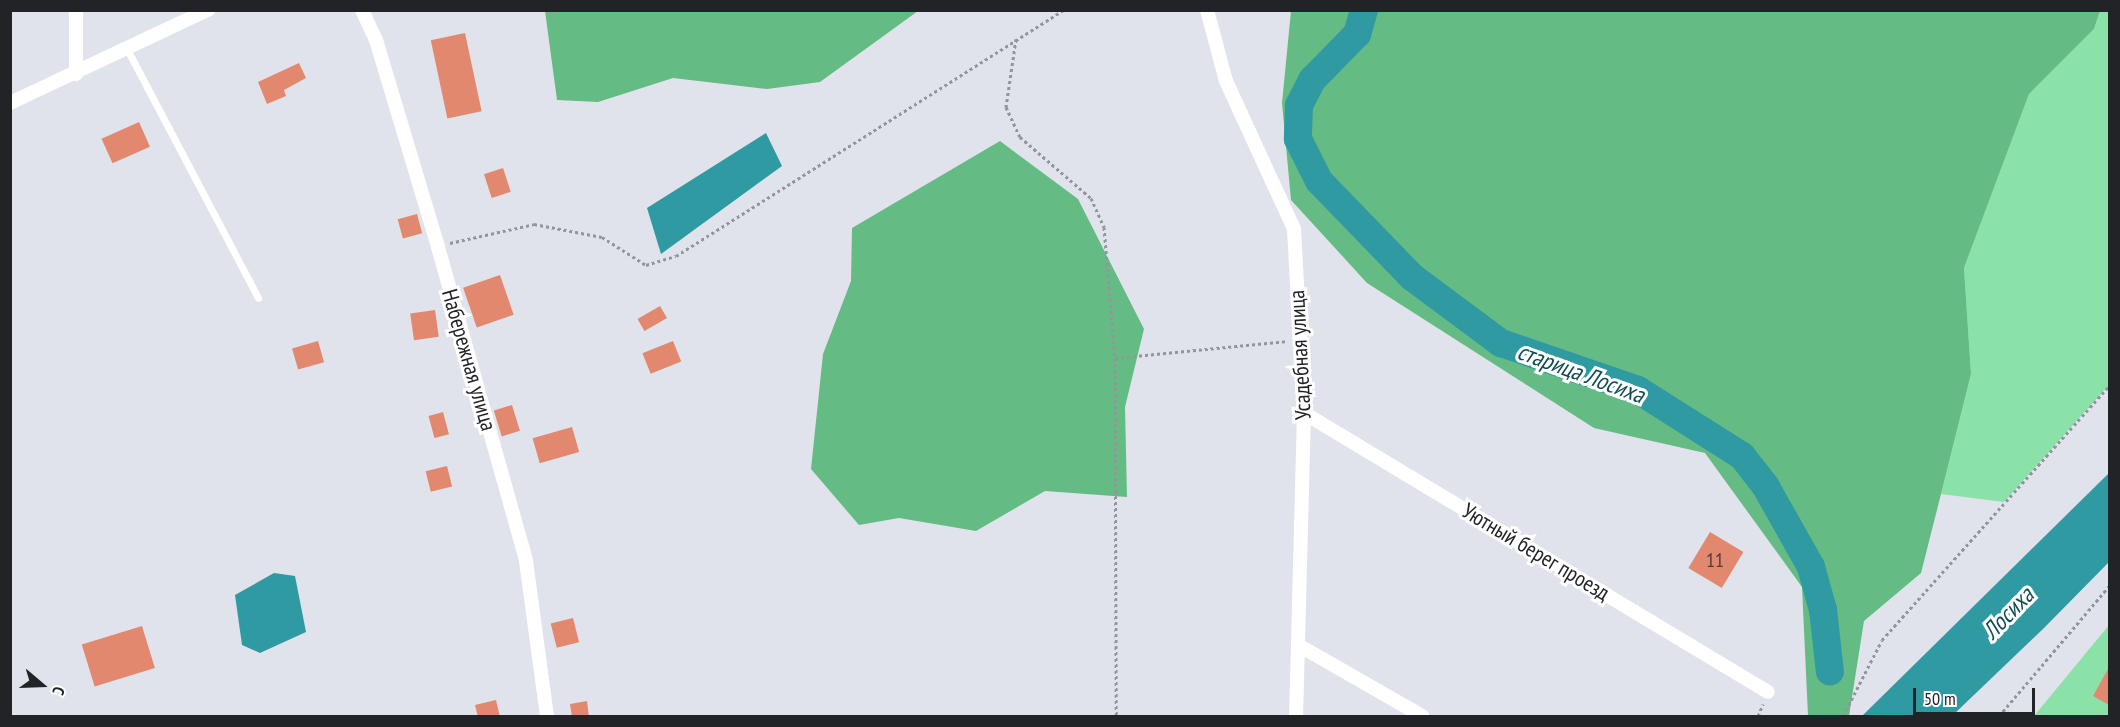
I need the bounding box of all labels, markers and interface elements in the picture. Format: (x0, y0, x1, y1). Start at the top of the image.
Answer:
street label: Набережная улица (436, 286, 502, 434)
street label: Усадебная улица (1283, 289, 1317, 421)
water label: старица Лосиха (1514, 337, 1648, 409)
street label: Уютный берег проезд (1457, 498, 1615, 606)
house number: 11 (1706, 548, 1724, 572)
water label: Лосиха (1976, 581, 2040, 645)
north arrow (12, 655, 72, 715)
scale bar (1916, 676, 2038, 714)
text: С (48, 684, 70, 698)
text: 50 m (1924, 687, 1956, 710)

